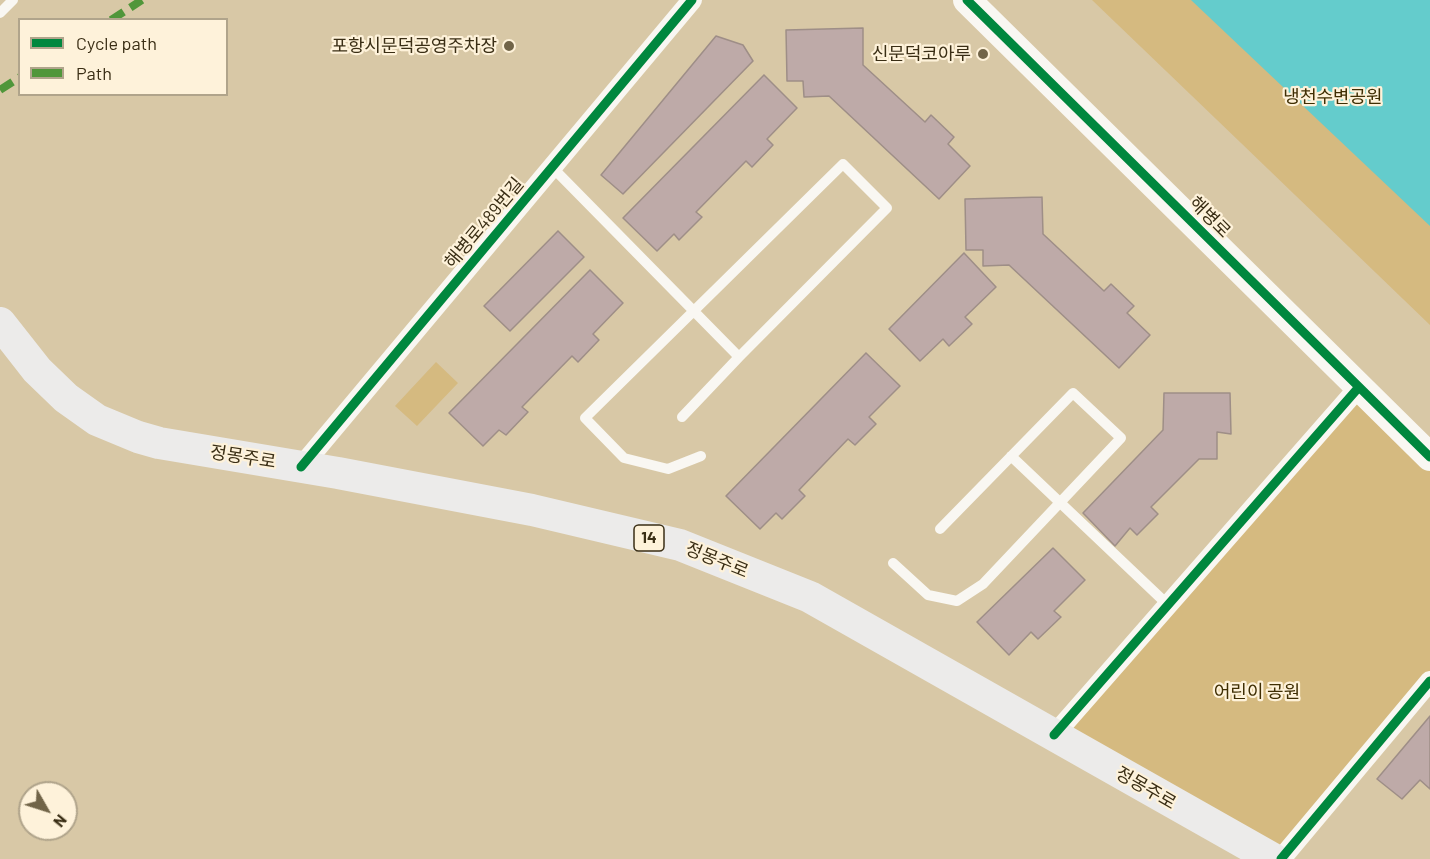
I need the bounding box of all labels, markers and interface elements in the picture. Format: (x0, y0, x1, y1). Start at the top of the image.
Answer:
legend (18, 18, 228, 96)
text: Cycle path (76, 32, 157, 54)
place label: 포항시문덕공영주차장 (331, 35, 497, 57)
marker: 포항시문덕공영주차장 (502, 39, 516, 53)
place label: 신문덕코아루 (872, 43, 971, 65)
marker: 신문덕코아루 (976, 47, 990, 61)
text: Path (76, 62, 112, 84)
park label: 냉천수변공원 (1283, 86, 1383, 108)
street label: 해병로489번길 (440, 173, 528, 273)
street label: 해병로 (1185, 192, 1235, 242)
street label: 정몽주로 (209, 441, 277, 473)
road number: 14 (634, 525, 664, 551)
street label: 정몽주로 (682, 538, 752, 582)
park label: 어린이 공원 (1214, 681, 1300, 703)
street label: 정몽주로 (1112, 762, 1180, 814)
north arrow (18, 781, 78, 841)
text: N (50, 811, 72, 831)

